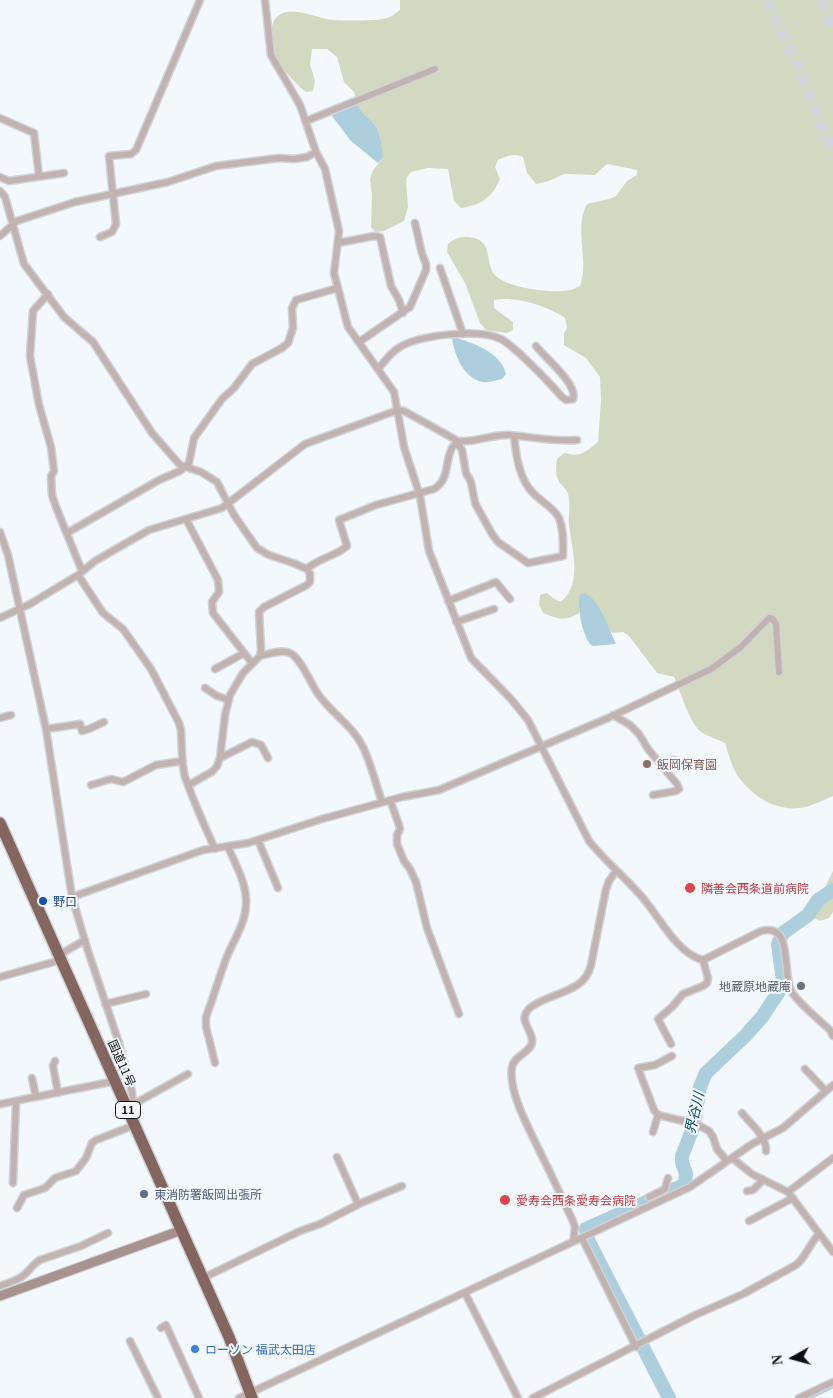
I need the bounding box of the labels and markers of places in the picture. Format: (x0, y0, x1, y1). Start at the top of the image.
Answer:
place label: 飯岡保育園 (657, 757, 717, 771)
marker: 飯岡保育園 (641, 758, 653, 770)
marker: 隣善会西条道前病院 (683, 881, 697, 895)
place label: 隣善会西条道前病院 (701, 881, 809, 895)
place label: 野口 (53, 894, 77, 908)
marker: 野口 (37, 895, 49, 907)
place label: 地蔵原地蔵庵 (719, 979, 791, 993)
marker: 地蔵原地蔵庵 (795, 980, 807, 992)
place label: 東消防署飯岡出張所 (154, 1187, 262, 1201)
marker: 東消防署飯岡出張所 (138, 1188, 150, 1200)
marker: 愛寿会西条愛寿会病院 (498, 1193, 512, 1207)
place label: 愛寿会西条愛寿会病院 (516, 1193, 636, 1207)
place label: ローソン 福武太田店 (205, 1342, 316, 1356)
marker: ローソン 福武太田店 (189, 1343, 201, 1355)

